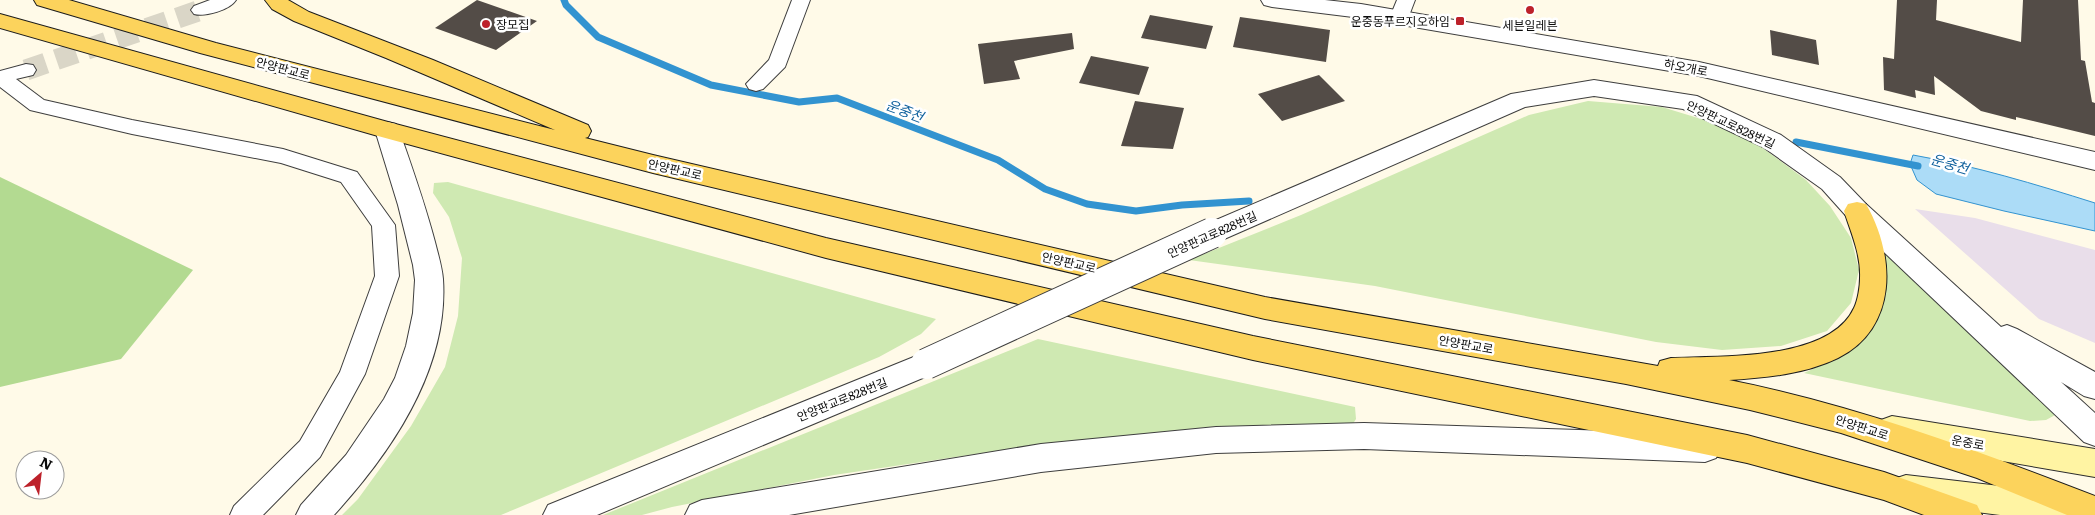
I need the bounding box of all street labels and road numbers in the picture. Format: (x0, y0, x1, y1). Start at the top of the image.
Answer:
street label: 안양판교로 (254, 52, 312, 84)
street label: 하오개로 (1663, 54, 1709, 80)
street label: 안양판교로828번길 (1684, 95, 1778, 153)
street label: 안양판교로 (646, 154, 704, 184)
street label: 안양판교로828번길 (1164, 206, 1260, 262)
street label: 안양판교로 (1040, 247, 1098, 277)
street label: 안양판교로 (1437, 330, 1495, 358)
street label: 안양판교로828번길 (794, 373, 890, 425)
street label: 안양판교로 (1833, 410, 1891, 444)
street label: 운중로 (1950, 430, 1986, 454)

